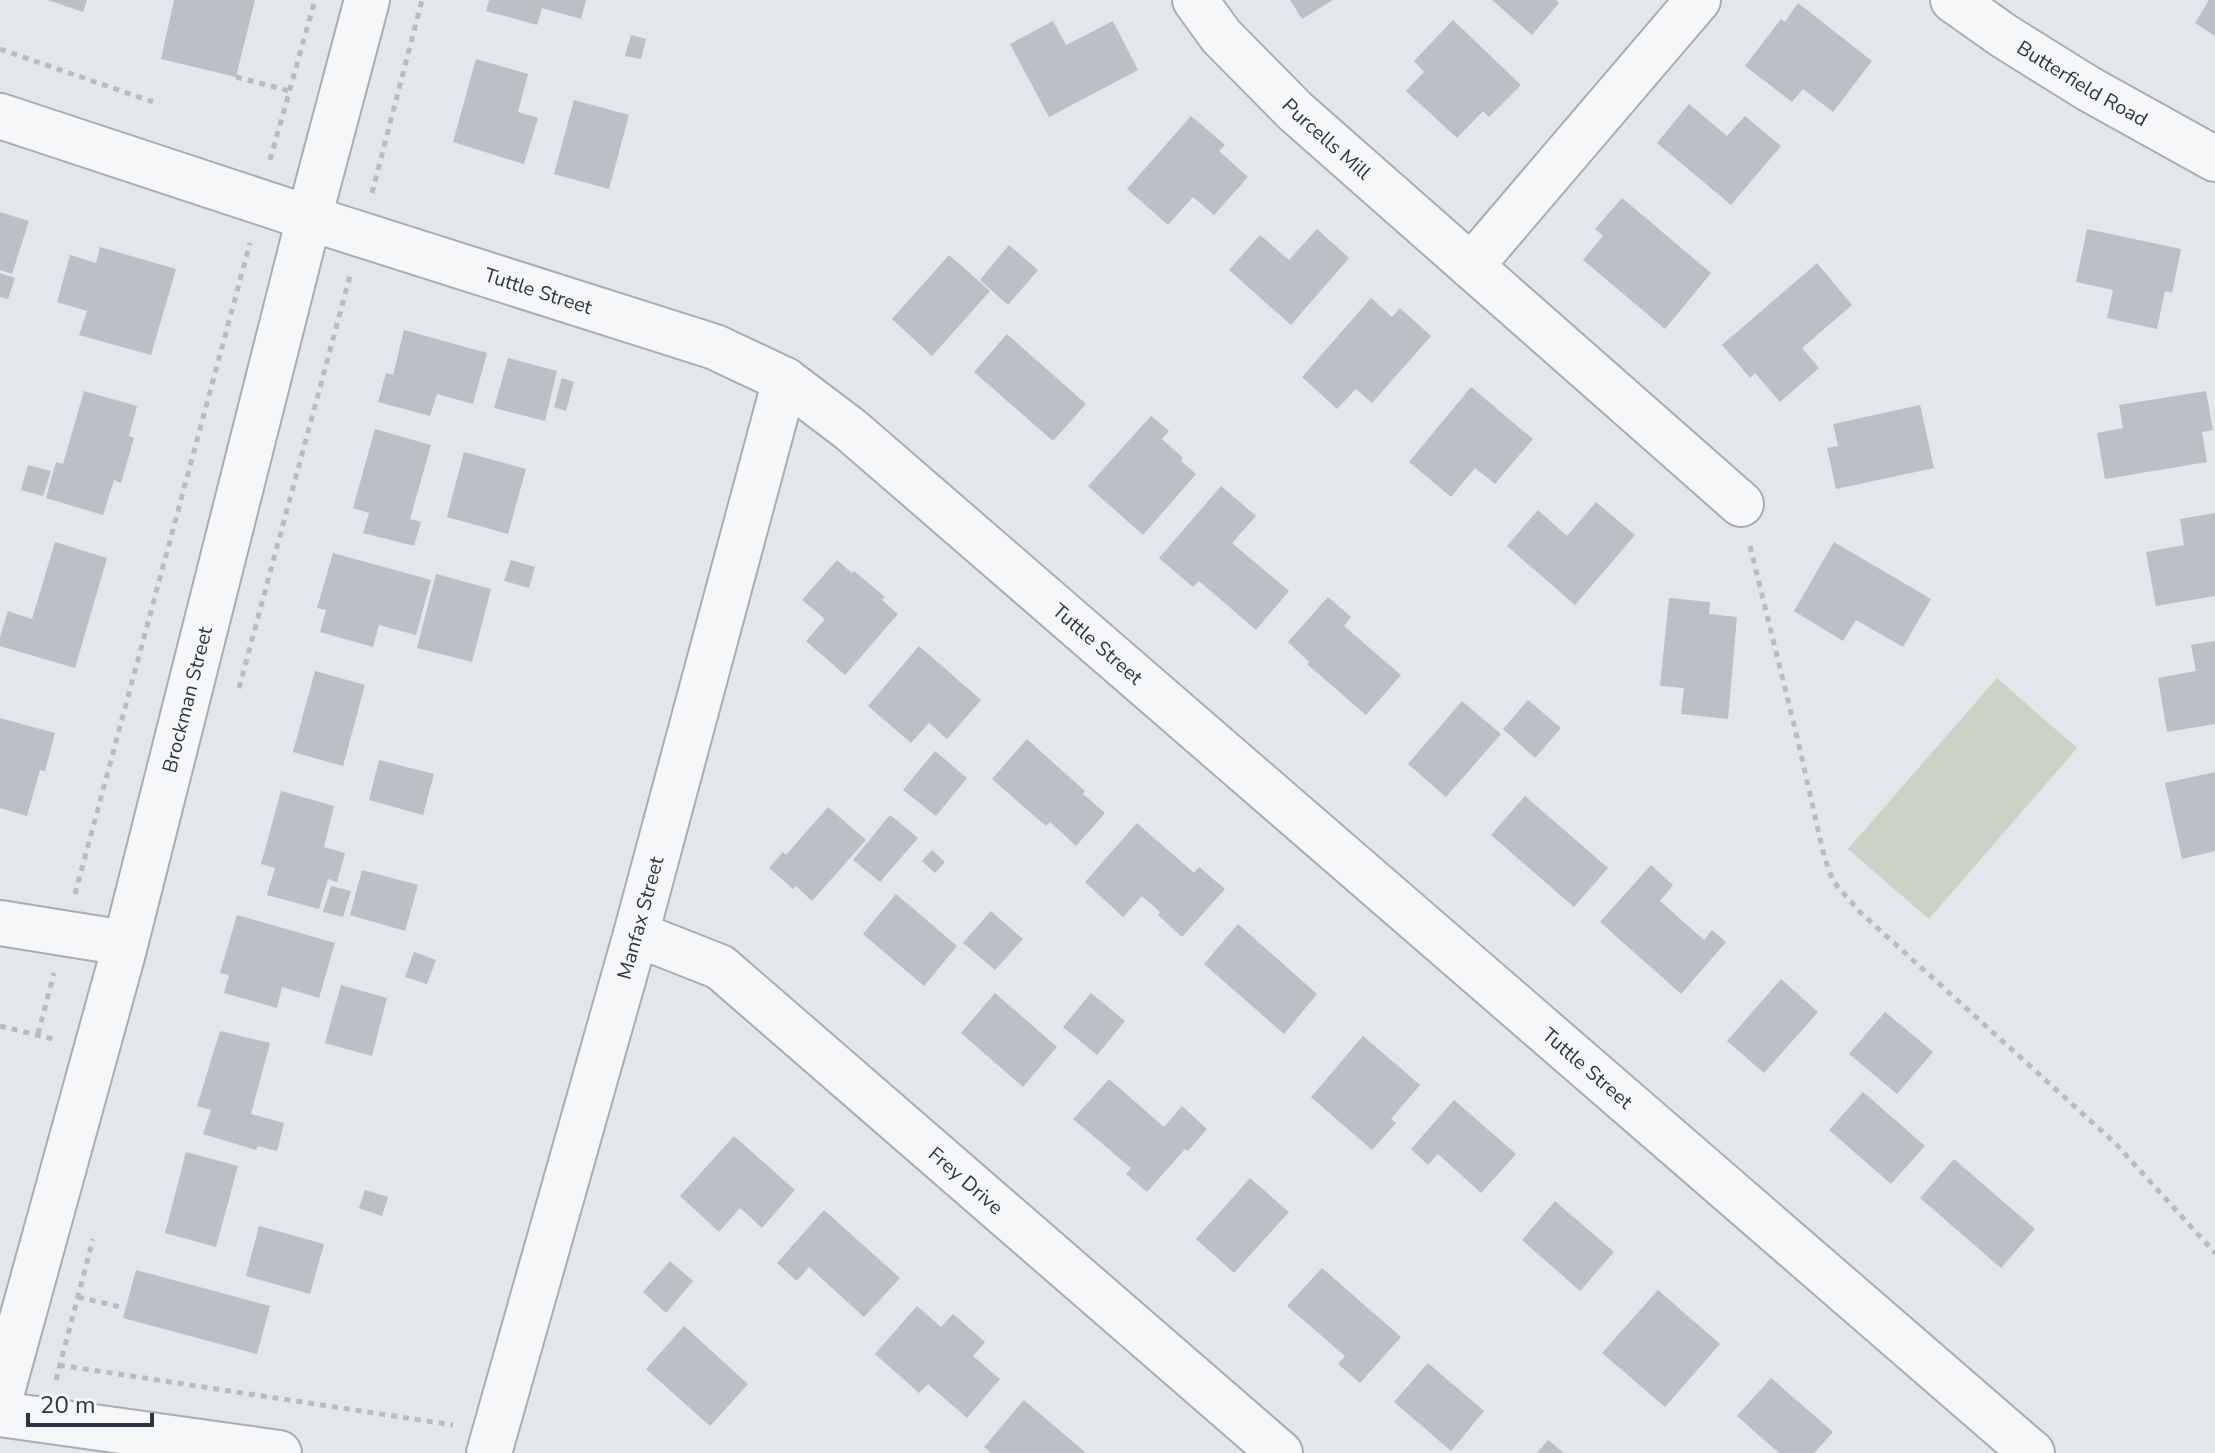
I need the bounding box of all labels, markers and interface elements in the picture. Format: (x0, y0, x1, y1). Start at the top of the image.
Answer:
street label: Butterfield Road (2012, 34, 2153, 133)
street label: Purcells Mill (1276, 92, 1377, 186)
street label: Tuttle Street (481, 261, 597, 321)
street label: Tuttle Street (1047, 597, 1150, 691)
street label: Brockman Street (156, 623, 219, 776)
street label: Manfax Street (610, 852, 670, 983)
street label: Tuttle Street (1536, 1021, 1639, 1115)
street label: Frey Drive (923, 1140, 1009, 1221)
scale bar (28, 1377, 152, 1427)
text: 20 m (40, 1389, 96, 1421)

